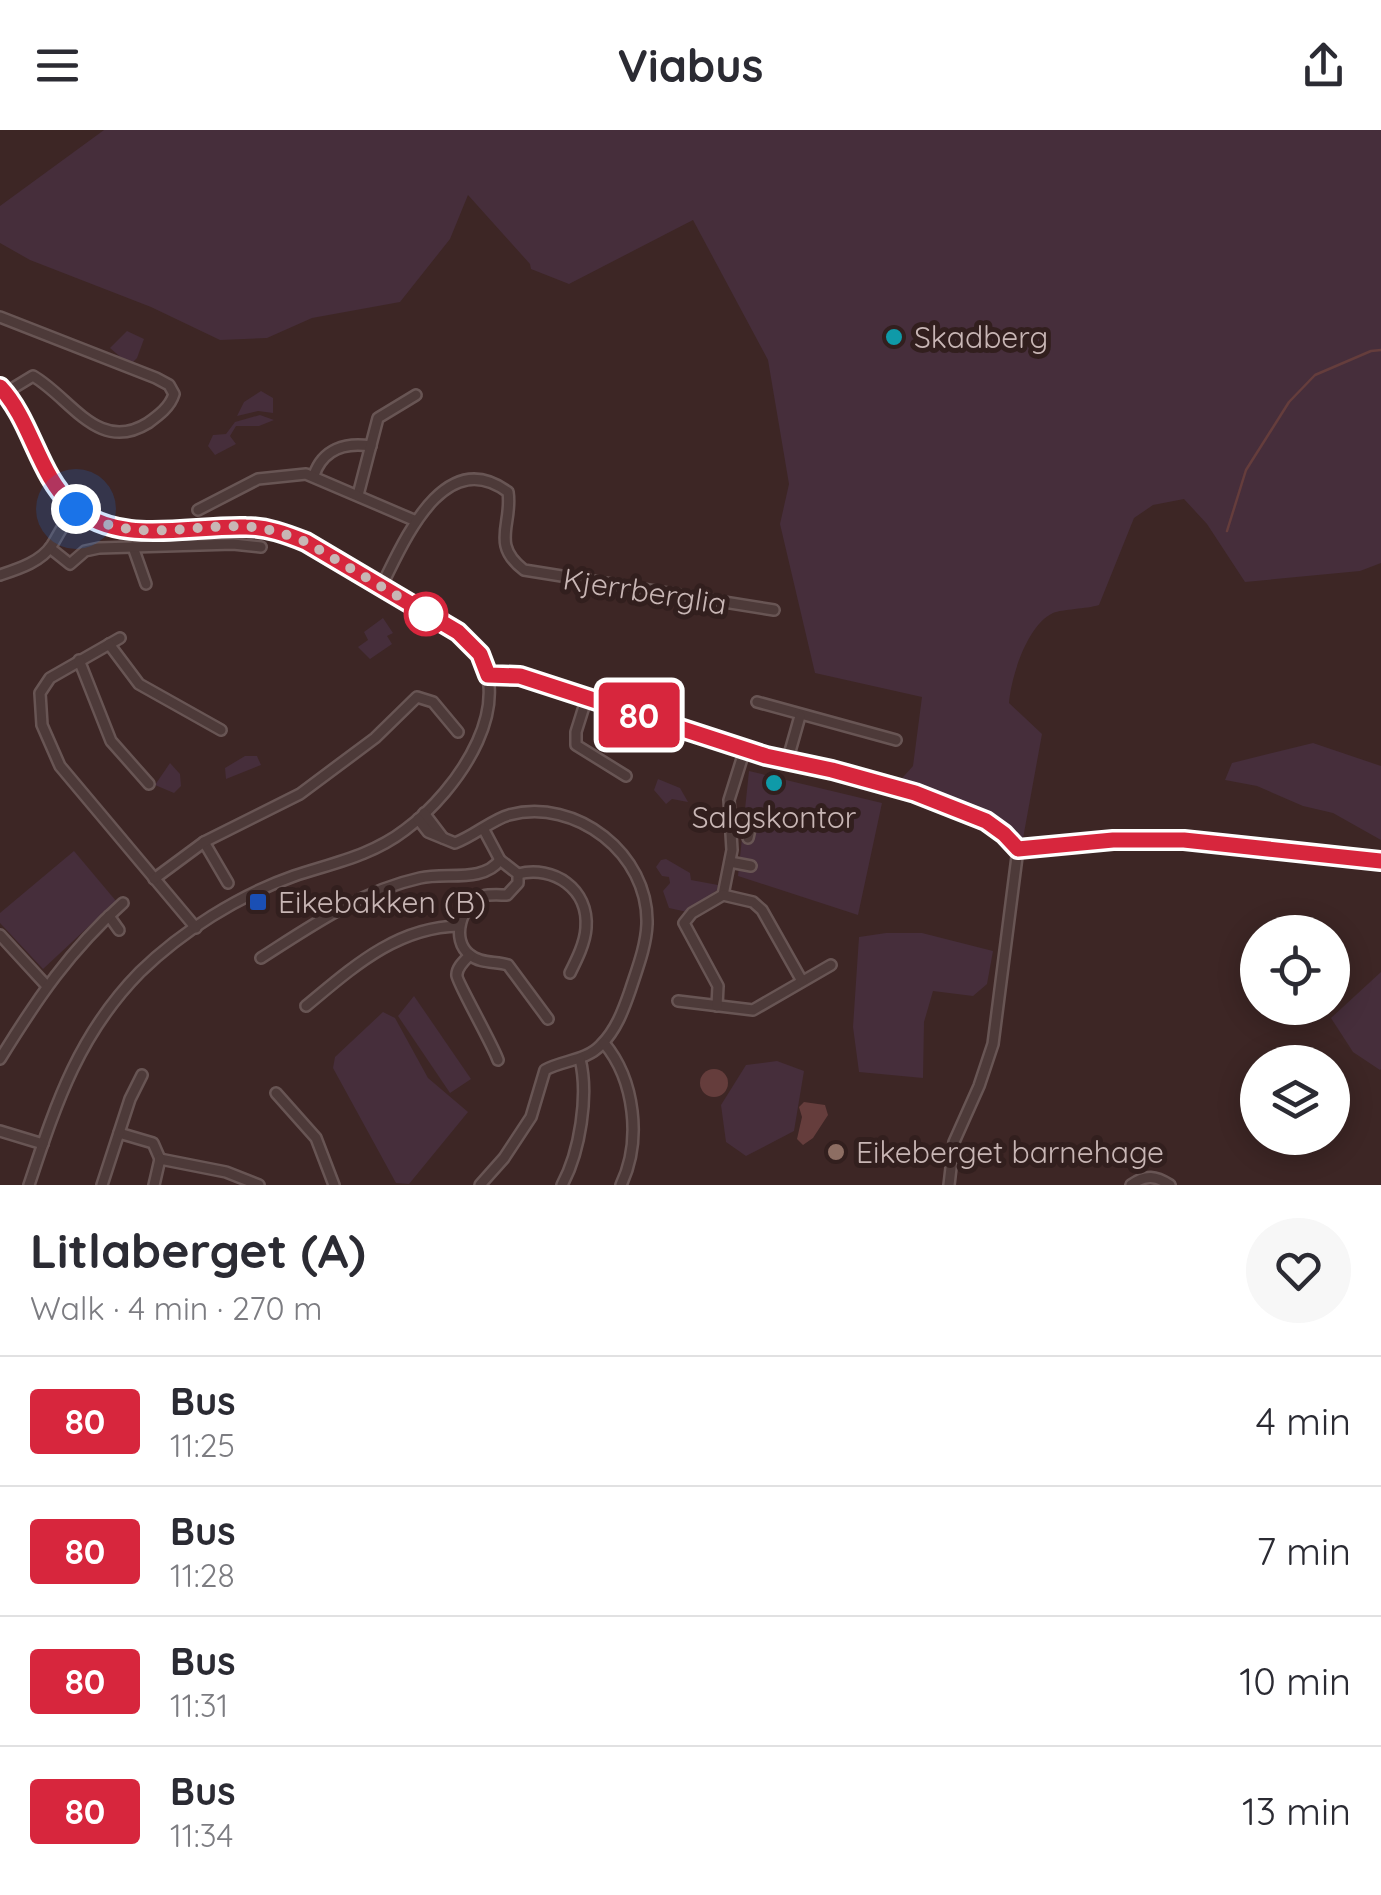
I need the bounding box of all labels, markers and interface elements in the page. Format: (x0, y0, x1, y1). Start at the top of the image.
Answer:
text: Viabus (618, 37, 763, 93)
icon: menu (30, 38, 85, 93)
icon: share (1296, 38, 1351, 93)
place label: Skadberg (914, 318, 1048, 356)
marker: Skadberg (883, 326, 905, 348)
your location (51, 484, 101, 534)
street label: Kjerrberglia (561, 559, 729, 623)
unlabelled marker (405, 593, 447, 635)
line badge: 80 (594, 682, 684, 748)
text: 80 (619, 693, 659, 737)
marker: Salgskontor (763, 772, 785, 794)
place label: Salgskontor (692, 798, 857, 836)
place label: Eikebakken (B) (278, 883, 486, 921)
marker: Eikebakken (B) (247, 891, 269, 913)
map controls (1240, 915, 1350, 1155)
button: locate (1240, 915, 1350, 1025)
button: layers (1240, 1045, 1350, 1155)
place label: Eikeberget barnehage (856, 1133, 1164, 1171)
marker: Eikeberget barnehage (825, 1141, 847, 1163)
button: heart (1246, 1218, 1351, 1323)
text: Litlaberget (A) (30, 1220, 366, 1280)
text: Walk · 4 min · 270 m (30, 1288, 323, 1328)
text: Bus (170, 1377, 236, 1425)
text: 4 min (1256, 1397, 1351, 1445)
text: 80 (65, 1399, 105, 1443)
text: 11:25 (170, 1425, 235, 1465)
text: Bus (170, 1507, 236, 1555)
text: 7 min (1256, 1527, 1351, 1575)
text: 80 (65, 1529, 105, 1573)
text: 11:28 (170, 1555, 235, 1595)
text: Bus (170, 1637, 236, 1685)
text: 10 min (1239, 1657, 1351, 1705)
text: 80 (65, 1659, 105, 1703)
text: 11:31 (170, 1685, 228, 1725)
text: Bus (170, 1767, 236, 1815)
text: 13 min (1242, 1787, 1351, 1835)
text: 80 (65, 1789, 105, 1833)
text: 11:34 (170, 1815, 233, 1855)

